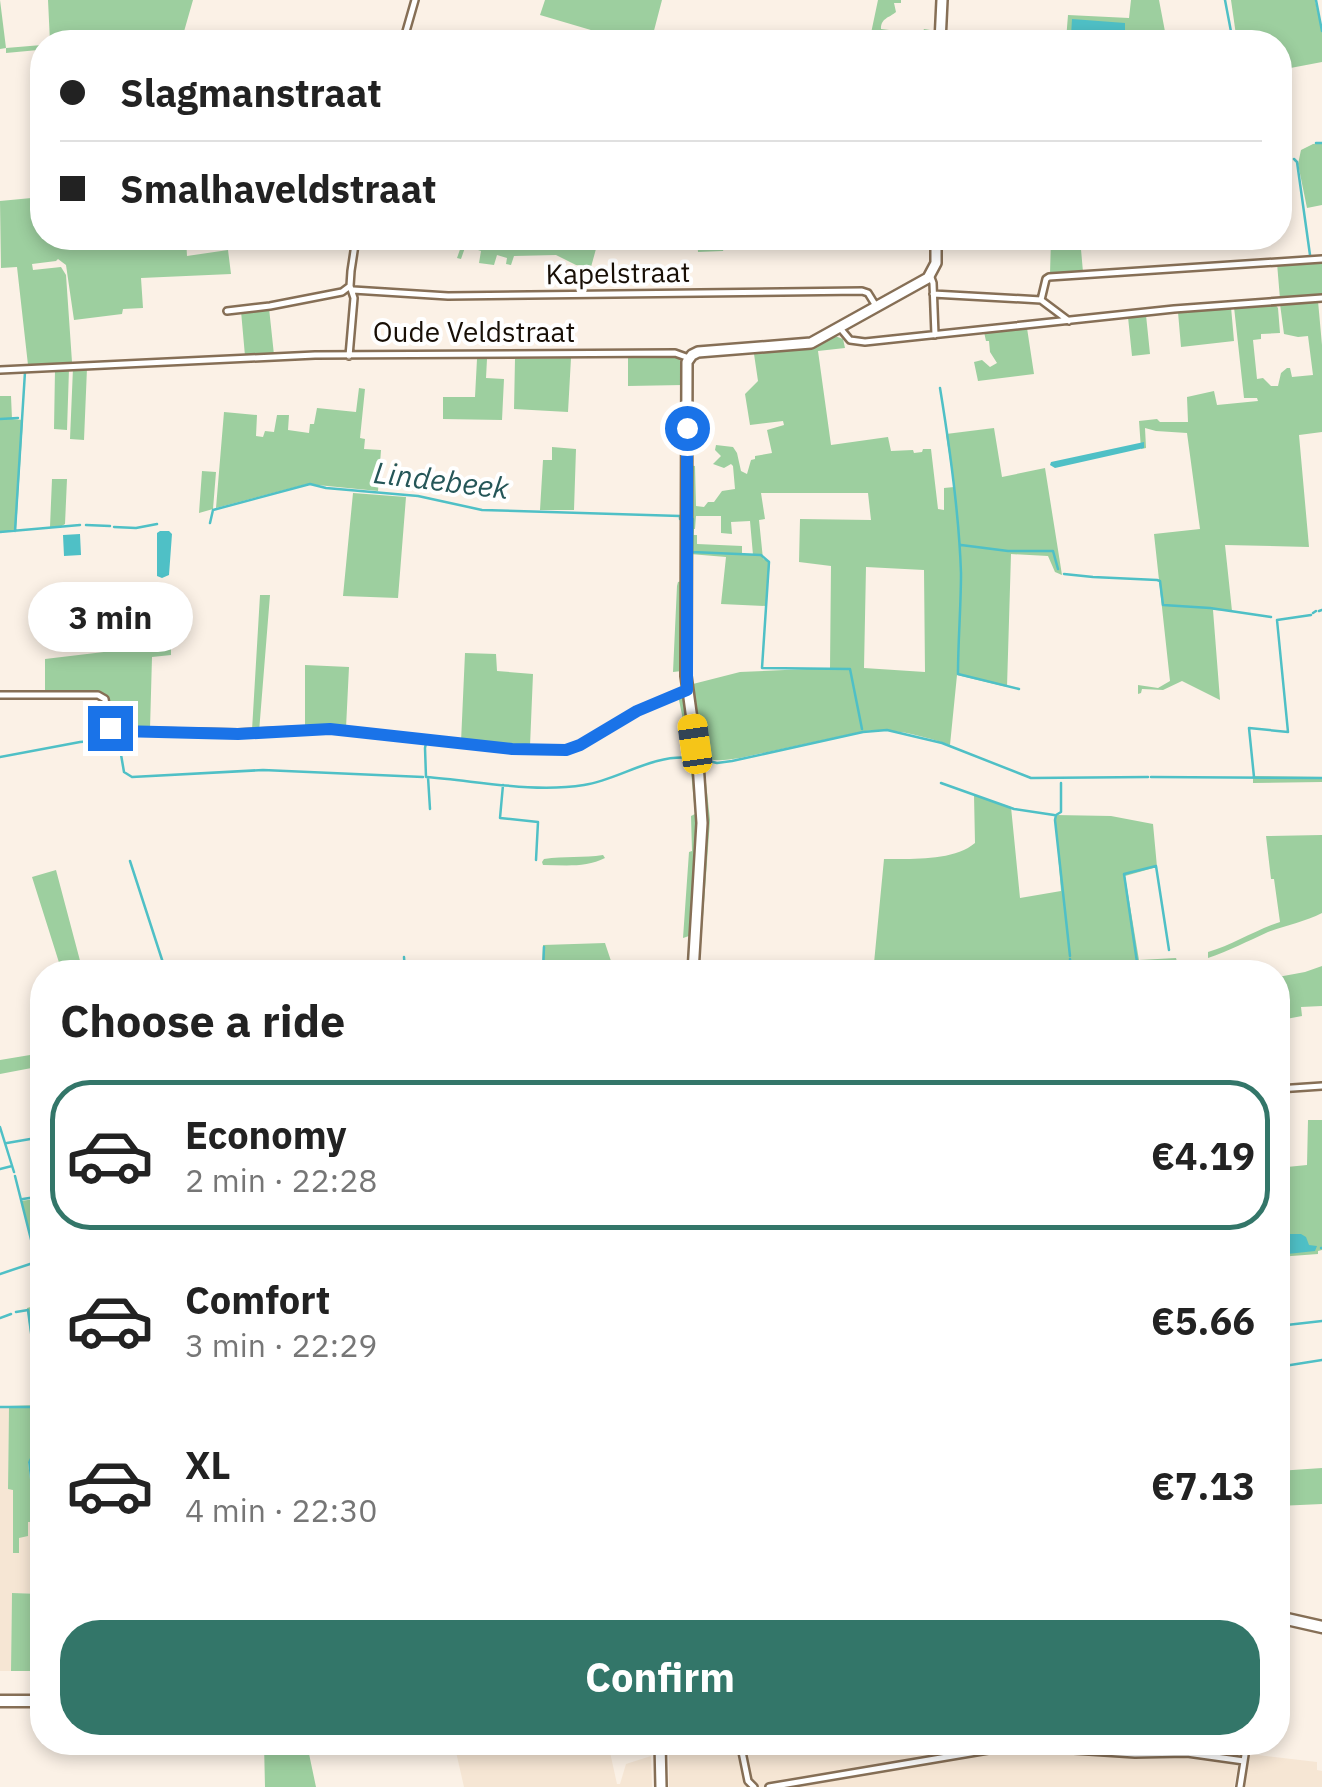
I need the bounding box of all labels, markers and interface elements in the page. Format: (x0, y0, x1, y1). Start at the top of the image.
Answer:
text: Slagmanstraat (120, 68, 382, 117)
text: Smalhaveldstraat (120, 164, 437, 213)
street label: Kapelstraat (545, 253, 691, 292)
street label: Oude Veldstraat (373, 313, 575, 350)
route start (665, 406, 710, 451)
water label: Lindebeek (371, 452, 511, 507)
callout: 3 min (28, 583, 192, 653)
text: 3 min (69, 596, 152, 638)
route end (88, 706, 133, 751)
car (676, 712, 714, 776)
text: Choose a ride (60, 991, 345, 1049)
icon: car (65, 1110, 155, 1200)
text: Economy (185, 1110, 347, 1159)
text: €4.19 (1151, 1131, 1255, 1180)
text: 2 min · 22:28 (185, 1159, 378, 1201)
icon: car (65, 1275, 155, 1365)
text: Comfort (185, 1275, 330, 1324)
text: €5.66 (1151, 1296, 1255, 1345)
text: 3 min · 22:29 (185, 1324, 378, 1366)
icon: car (65, 1440, 155, 1530)
text: XL (185, 1440, 231, 1489)
text: €7.13 (1151, 1461, 1255, 1510)
text: 4 min · 22:30 (185, 1489, 378, 1531)
button: Confirm (60, 1620, 1260, 1735)

